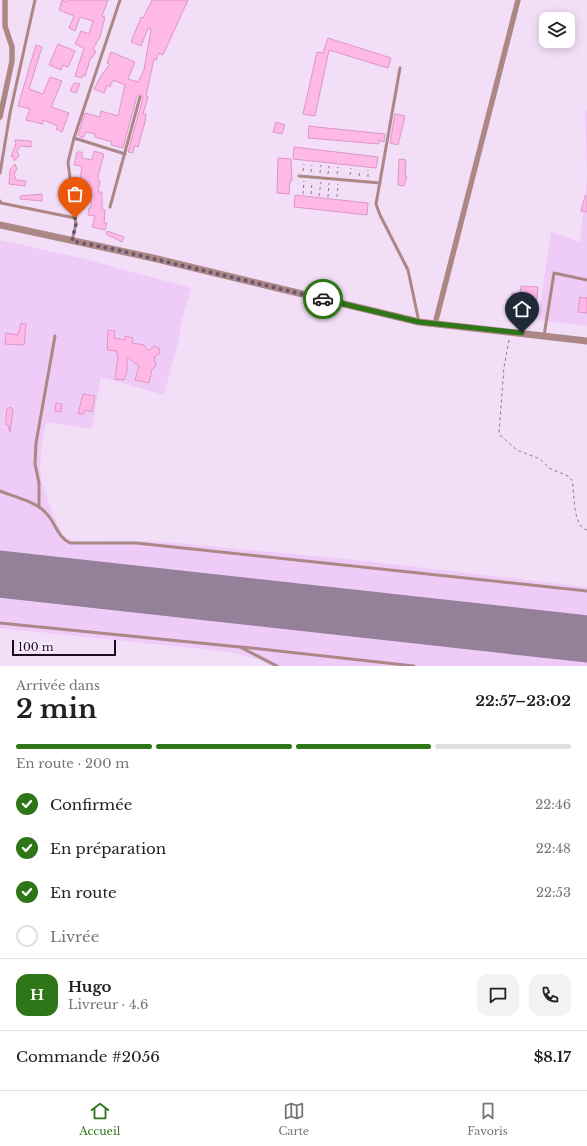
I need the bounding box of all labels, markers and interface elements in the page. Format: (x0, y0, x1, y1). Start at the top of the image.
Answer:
map controls (539, 12, 575, 48)
button: layers (539, 12, 575, 48)
pin (58, 177, 92, 218)
icon: bag (64, 183, 86, 205)
courier (303, 279, 343, 319)
icon: car (312, 288, 334, 310)
pin (505, 292, 539, 333)
icon: home (511, 298, 533, 320)
scale bar (12, 638, 116, 657)
text: 100 m (18, 640, 54, 654)
text: Arrivée dans (16, 677, 100, 694)
text: 22:57–23:02 (475, 691, 571, 710)
text: 2 min (16, 693, 97, 725)
text: En route · 200 m (16, 755, 129, 772)
icon: check (16, 793, 38, 815)
text: Confirmée (50, 795, 132, 814)
text: 22:46 (535, 796, 571, 813)
icon: check (16, 837, 38, 859)
text: En préparation (50, 839, 166, 858)
text: 22:48 (536, 840, 571, 857)
icon: check (16, 881, 38, 903)
text: En route (50, 883, 117, 902)
text: 22:53 (536, 884, 571, 901)
text: Livrée (50, 927, 99, 946)
button: chat (477, 974, 519, 1016)
button: phone (529, 974, 571, 1016)
text: Hugo (68, 977, 111, 996)
text: H (30, 985, 44, 1004)
text: Livreur · 4.6 (68, 996, 148, 1013)
text: Commande #2056 (16, 1047, 160, 1066)
text: $8.17 (534, 1047, 571, 1066)
tab: Accueil (79, 1100, 120, 1138)
tab: Carte (278, 1100, 309, 1138)
tab: Favoris (467, 1100, 508, 1138)

